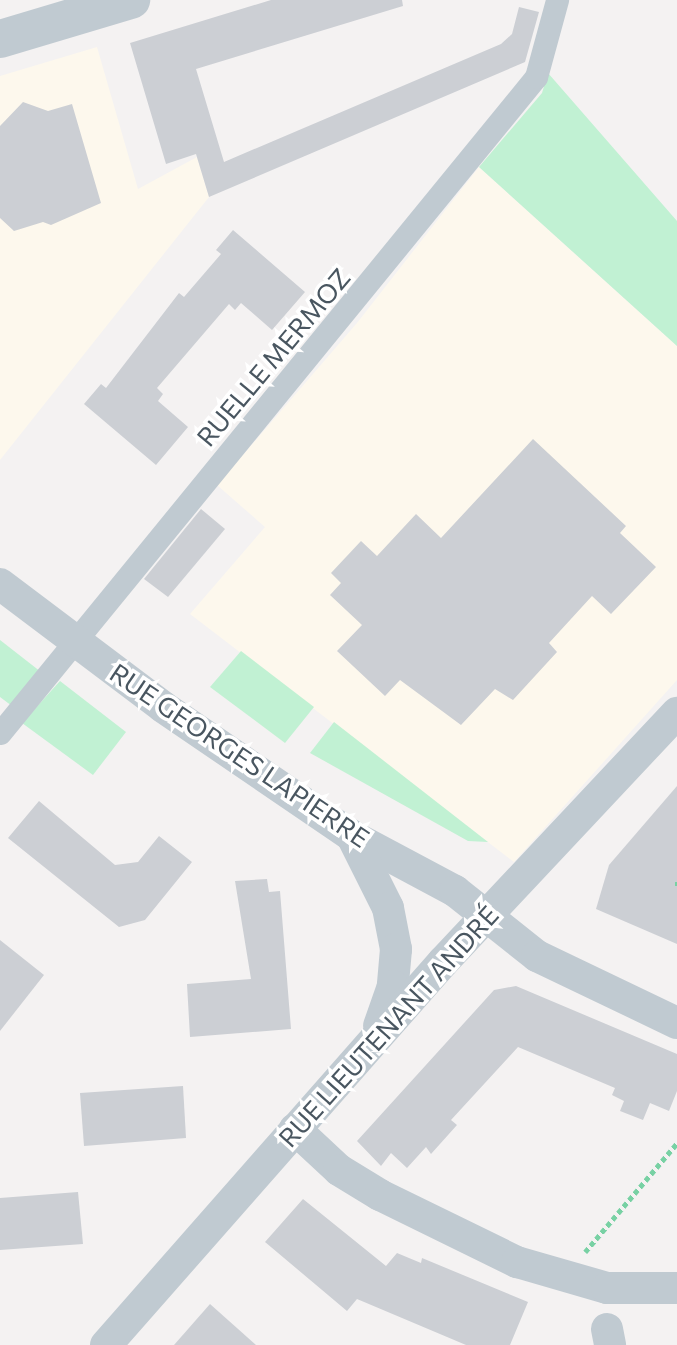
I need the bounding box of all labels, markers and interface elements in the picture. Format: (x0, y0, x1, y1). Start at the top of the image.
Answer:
street label: RUELLE MERMOZ (190, 262, 356, 452)
street label: RUE GEORGES LAPIERRE (104, 657, 376, 853)
street label: RUE LIEUTENANT ANDRÉ (272, 899, 504, 1153)

